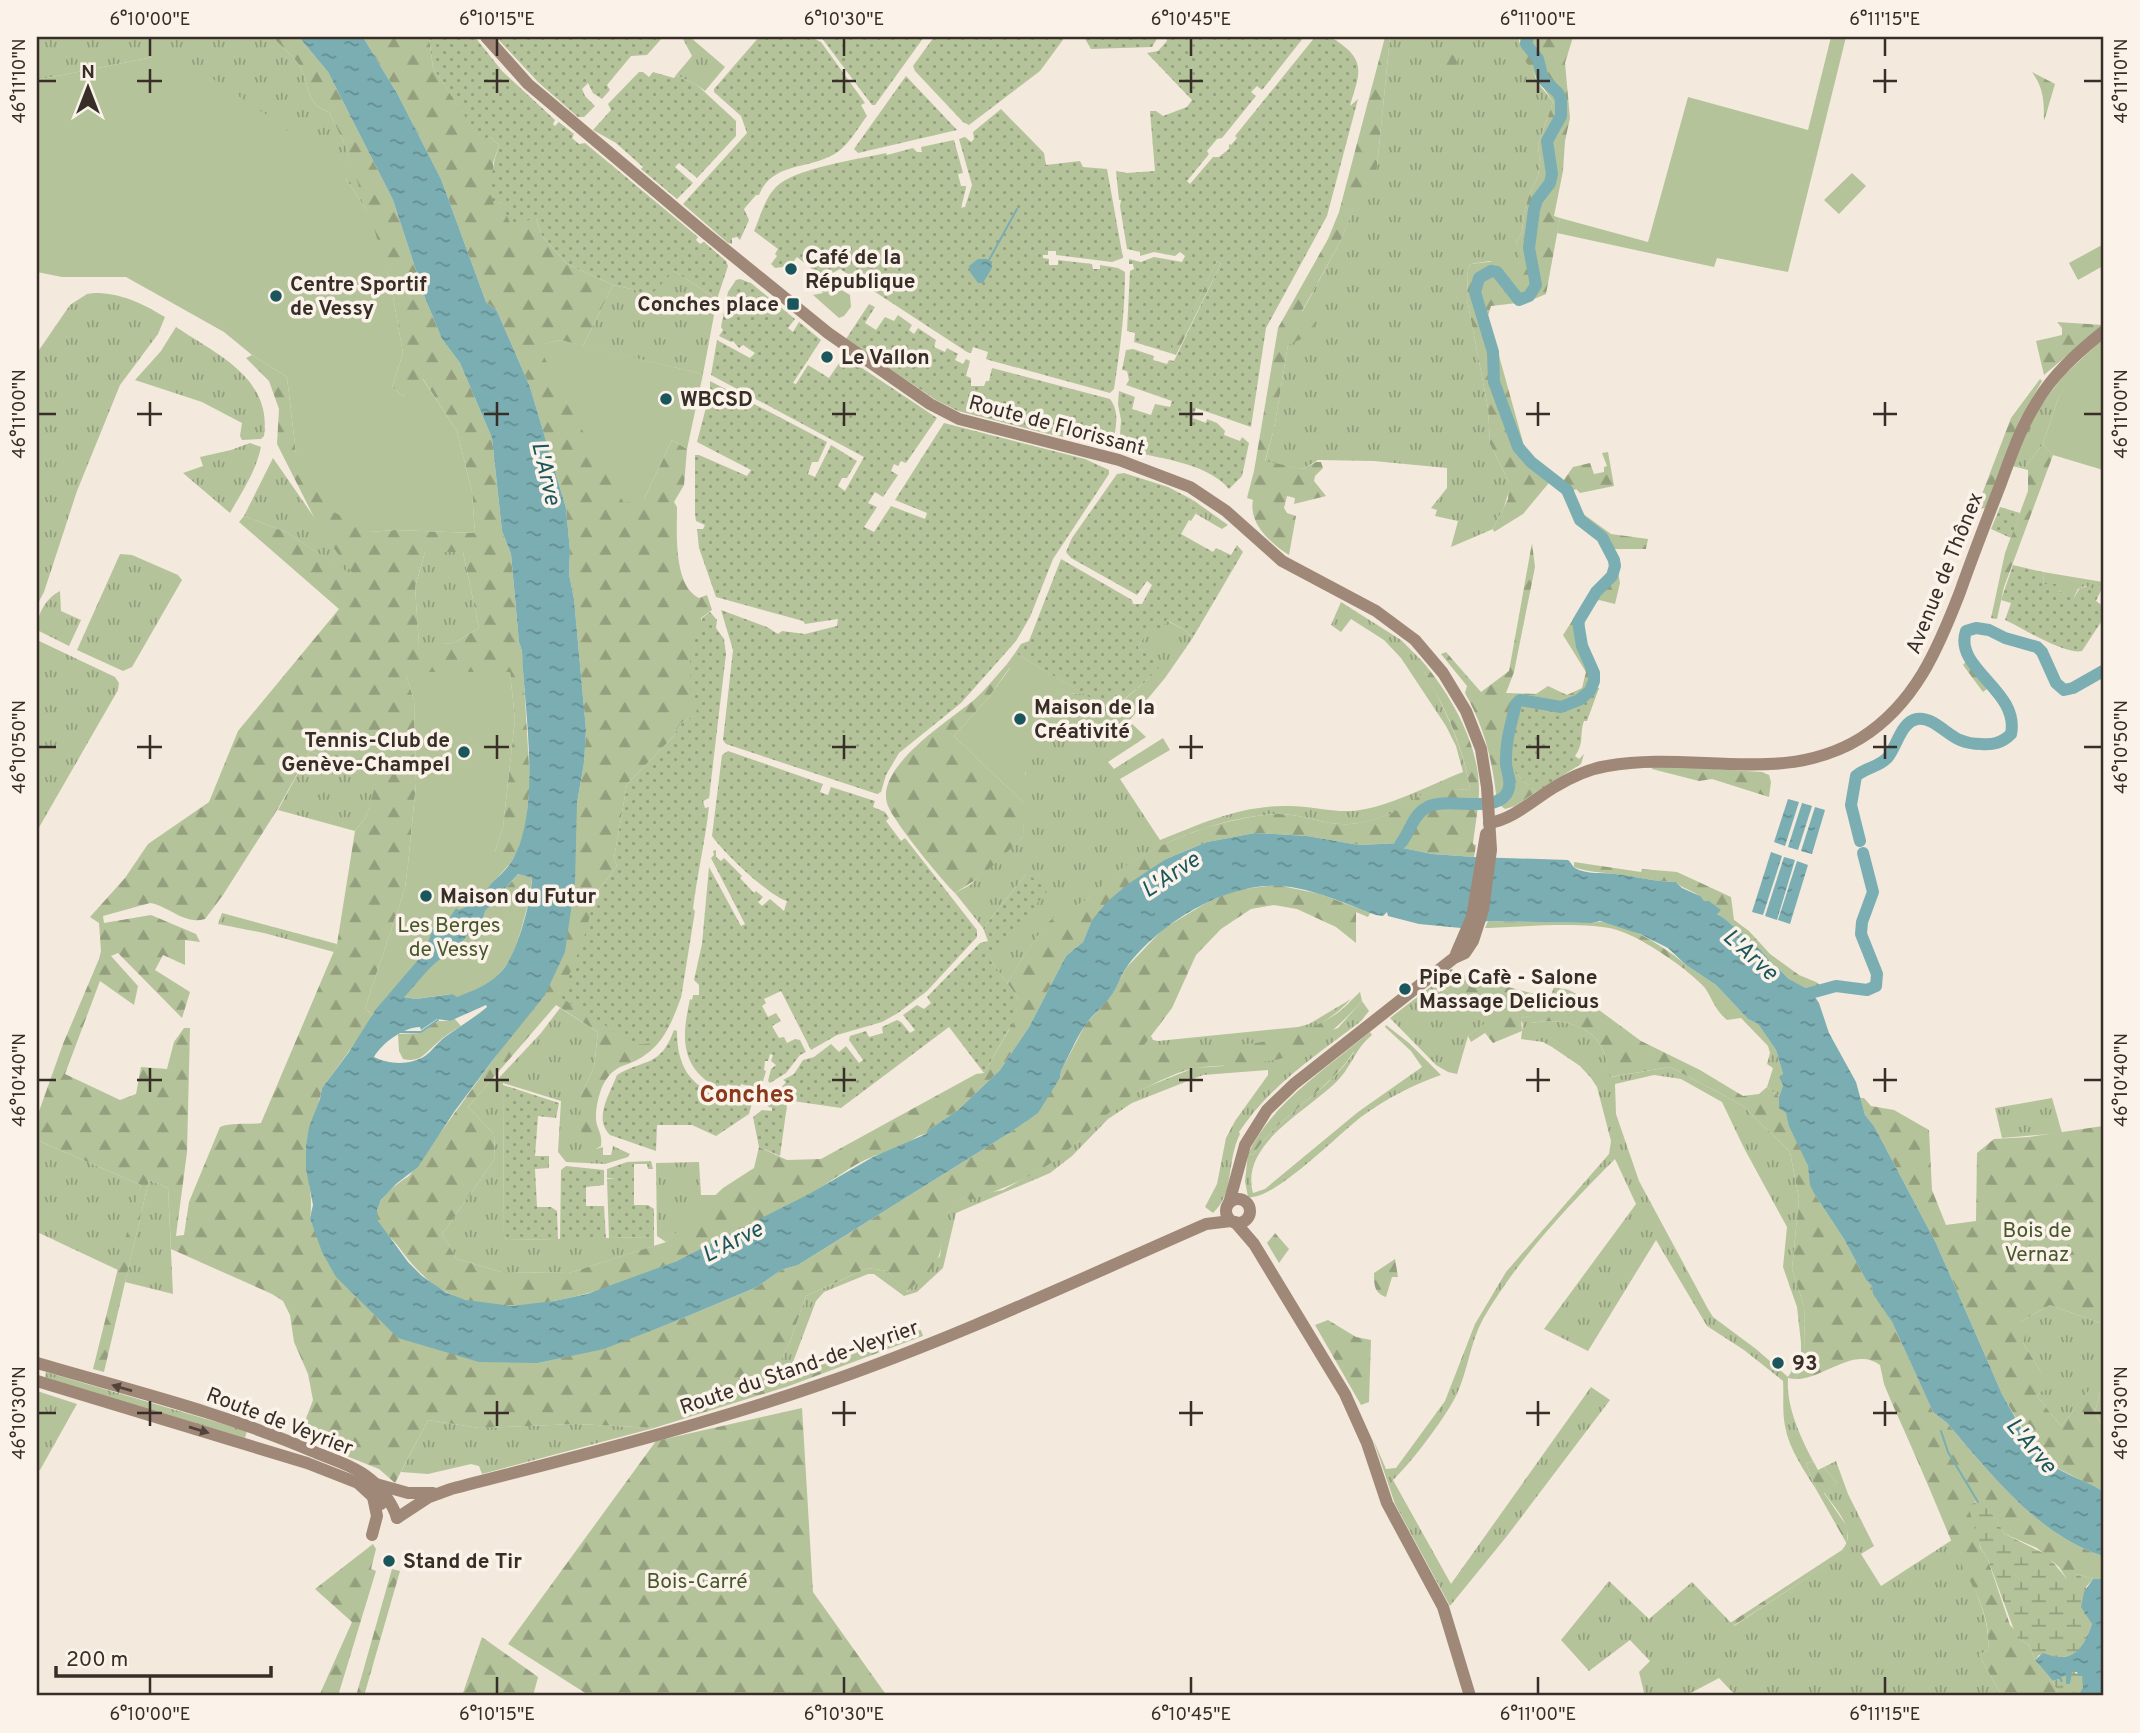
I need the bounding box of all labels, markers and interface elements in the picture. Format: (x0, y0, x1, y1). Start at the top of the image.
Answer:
text: 6°10'00"E (109, 9, 191, 32)
text: 6°10'15"E (459, 9, 535, 32)
text: 6°10'30"E (804, 9, 884, 32)
text: 6°10'45"E (1151, 9, 1231, 32)
text: 6°11'00"E (1500, 9, 1576, 32)
text: 6°11'15"E (1849, 9, 1921, 32)
text: 46°11'10"N (9, 39, 32, 123)
text: 46°11'10"N (2111, 39, 2134, 123)
north arrow (52, 52, 122, 122)
text: N (81, 61, 95, 85)
place label: Café de la République (805, 245, 915, 296)
marker: Café de la République (783, 261, 799, 277)
place label: Centre Sportif de Vessy (290, 272, 427, 323)
marker: Centre Sportif de Vessy (268, 288, 284, 304)
place label: Conches place (637, 292, 779, 319)
marker: Conches place (785, 296, 801, 312)
place label: Le Vallon (841, 345, 930, 372)
marker: Le Vallon (819, 349, 835, 365)
text: 46°11'00"N (9, 369, 32, 459)
text: 46°11'00"N (2111, 369, 2134, 459)
place label: WBCSD (680, 387, 753, 414)
street label: Route de Florissant (965, 390, 1148, 463)
marker: WBCSD (658, 391, 674, 407)
water label: L'Arve (523, 439, 566, 509)
street label: Avenue de Thônex (1901, 488, 1990, 659)
place label: Maison de la Créativité (1034, 695, 1155, 746)
text: 46°10'50"N (9, 700, 32, 794)
text: 46°10'50"N (2111, 700, 2134, 794)
marker: Maison de la Créativité (1012, 711, 1028, 727)
place label: Tennis-Club de Genève-Champel (281, 728, 450, 779)
marker: Tennis-Club de Genève-Champel (456, 744, 472, 760)
water label: L'Arve (1137, 846, 1207, 906)
place label: Maison du Futur (440, 884, 597, 911)
marker: Maison du Futur (418, 888, 434, 904)
park label: Les Berges de Vessy (397, 913, 501, 964)
water label: L'Arve (1716, 924, 1784, 989)
place label: Pipe Cafè - Salone Massage Delicious (1419, 965, 1599, 1016)
marker: Pipe Cafè - Salone Massage Delicious (1397, 981, 1413, 997)
text: 46°10'40"N (9, 1033, 32, 1127)
text: 46°10'40"N (2111, 1033, 2134, 1127)
district label: Conches (699, 1081, 795, 1111)
water label: L'Arve (698, 1215, 769, 1271)
park label: Bois de Vernaz (2003, 1218, 2071, 1269)
street label: Route du Stand-de-Veyrier (676, 1315, 923, 1422)
place label: 93 (1792, 1351, 1818, 1378)
marker: 93 (1770, 1355, 1786, 1371)
text: 46°10'30"N (9, 1366, 32, 1460)
text: 46°10'30"N (2111, 1366, 2134, 1460)
one-way arrow (111, 1382, 132, 1392)
street label: Route de Veyrier (202, 1382, 357, 1463)
water label: L'Arve (1998, 1413, 2063, 1481)
one-way arrow (189, 1425, 210, 1435)
place label: Stand de Tir (403, 1549, 522, 1576)
marker: Stand de Tir (381, 1553, 397, 1569)
park label: Bois-Carré (646, 1569, 748, 1596)
scale bar (56, 1635, 271, 1679)
text: 200 m (66, 1647, 128, 1674)
text: 6°10'00"E (109, 1704, 191, 1727)
text: 6°10'15"E (459, 1704, 535, 1727)
text: 6°10'30"E (804, 1704, 884, 1727)
text: 6°10'45"E (1151, 1704, 1231, 1727)
text: 6°11'00"E (1500, 1704, 1576, 1727)
text: 6°11'15"E (1849, 1704, 1921, 1727)

